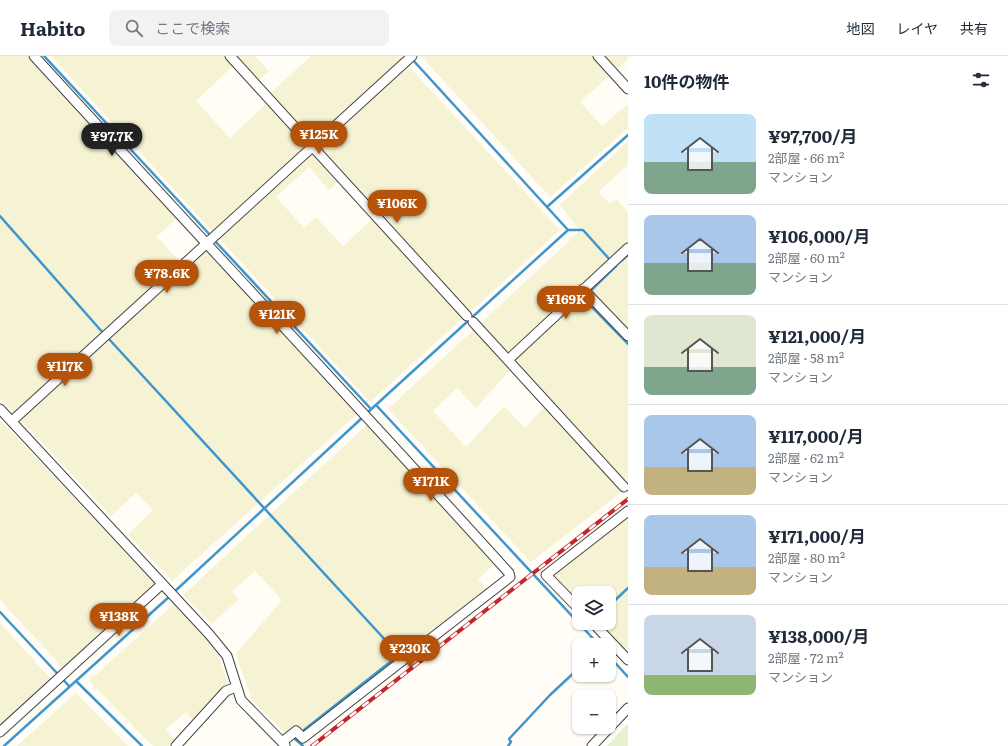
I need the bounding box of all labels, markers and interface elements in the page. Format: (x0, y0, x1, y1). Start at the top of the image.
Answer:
search box (109, 10, 389, 46)
text: Habito (20, 14, 85, 42)
text: ここで検索 (155, 16, 230, 39)
icon: search (123, 17, 145, 39)
text: 地図 (846, 18, 874, 38)
text: レイヤ (896, 18, 938, 38)
text: 共有 (960, 18, 988, 38)
text: 10件の物件 (644, 68, 730, 93)
icon: filters (970, 69, 992, 91)
pin: ¥125K (291, 121, 347, 155)
pin: ¥97.7K (79, 123, 145, 157)
text: ¥97,700/月 (768, 123, 858, 148)
text: ¥125K (299, 124, 339, 143)
text: ¥97.7K (90, 126, 134, 145)
icon: home (676, 130, 724, 178)
text: 2部屋 · 66 m² (768, 148, 844, 167)
text: マンション (768, 167, 833, 186)
pin: ¥106K (369, 190, 425, 224)
text: ¥106K (377, 193, 417, 212)
text: ¥106,000/月 (768, 223, 870, 248)
icon: home (676, 231, 724, 279)
text: 2部屋 · 60 m² (768, 248, 845, 267)
pin: ¥78.6K (134, 260, 200, 294)
text: ¥78.6K (144, 263, 190, 282)
text: マンション (768, 267, 833, 286)
pin: ¥169K (538, 286, 594, 320)
text: ¥169K (546, 289, 586, 308)
pin: ¥121K (249, 301, 305, 335)
text: ¥121K (258, 304, 296, 323)
text: ¥121,000/月 (768, 323, 866, 348)
icon: home (676, 331, 724, 379)
text: 2部屋 · 58 m² (768, 348, 844, 367)
pin: ¥117K (37, 353, 93, 387)
text: ¥117K (46, 356, 84, 375)
text: マンション (768, 367, 833, 386)
text: ¥117,000/月 (768, 423, 864, 448)
icon: home (676, 431, 724, 479)
text: 2部屋 · 62 m² (768, 448, 844, 467)
text: マンション (768, 467, 833, 486)
pin: ¥171K (403, 468, 459, 502)
text: ¥171K (412, 471, 450, 490)
text: ¥171,000/月 (768, 523, 866, 548)
icon: home (676, 531, 724, 579)
text: 2部屋 · 80 m² (768, 548, 845, 567)
text: マンション (768, 567, 833, 586)
map controls (572, 586, 616, 734)
button: layers (572, 586, 616, 630)
pin: ¥138K (91, 603, 147, 637)
text: ¥138K (99, 606, 139, 625)
text: ¥138,000/月 (768, 623, 870, 648)
icon: home (676, 631, 724, 679)
pin: ¥230K (382, 635, 438, 669)
text: ¥230K (389, 638, 431, 657)
button: + (572, 638, 616, 682)
text: 2部屋 · 72 m² (768, 648, 844, 667)
text: マンション (768, 667, 833, 686)
button: − (572, 690, 616, 734)

